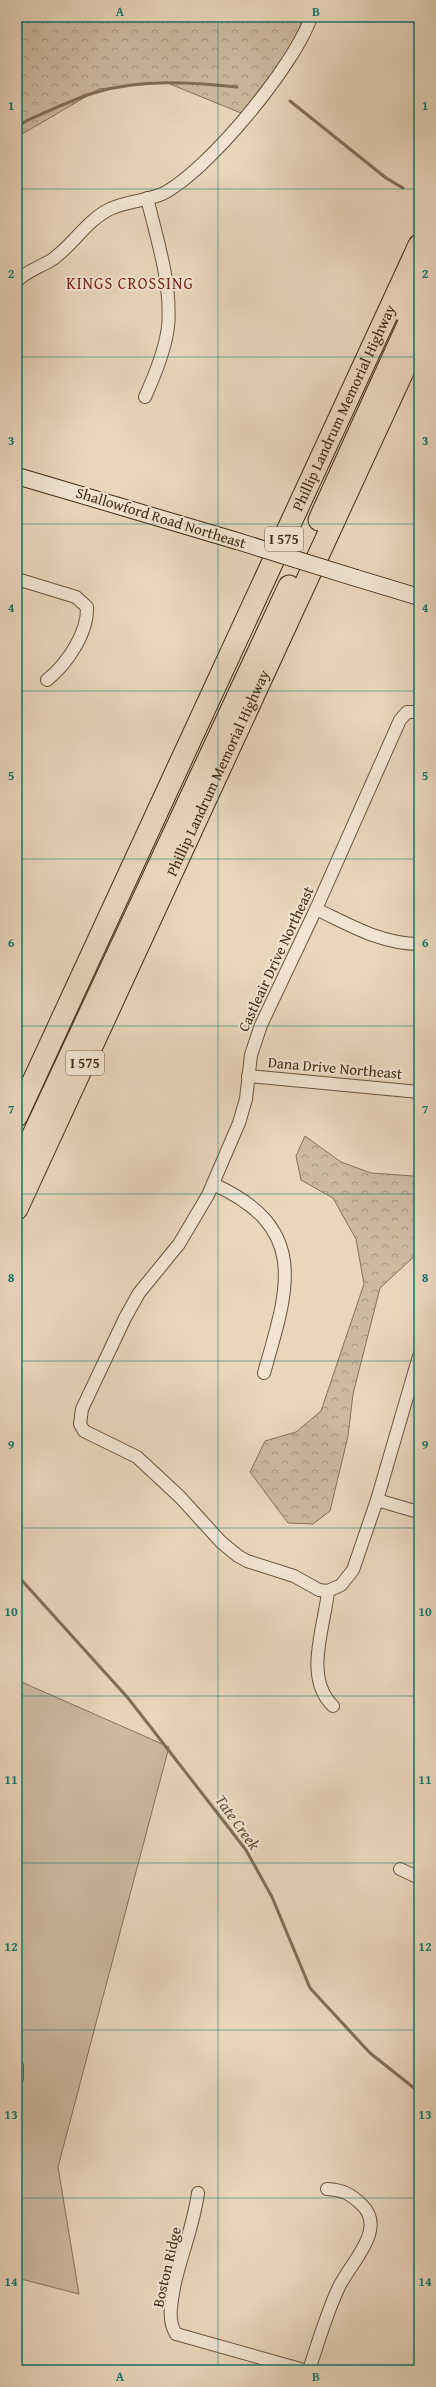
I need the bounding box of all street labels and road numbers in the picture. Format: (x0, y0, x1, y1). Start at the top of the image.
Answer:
street label: Phillip Landrum Memorial Highway (287, 301, 400, 514)
street label: Shallowford Road Northeast (74, 482, 249, 554)
road number: I 575 (265, 527, 303, 551)
street label: Phillip Landrum Memorial Highway (161, 666, 274, 879)
street label: Castleair Drive Northeast (233, 882, 319, 1035)
road number: I 575 (66, 1051, 104, 1075)
street label: Dana Drive Northeast (267, 1051, 404, 1084)
street label: Boston Ridge (147, 2225, 186, 2309)

